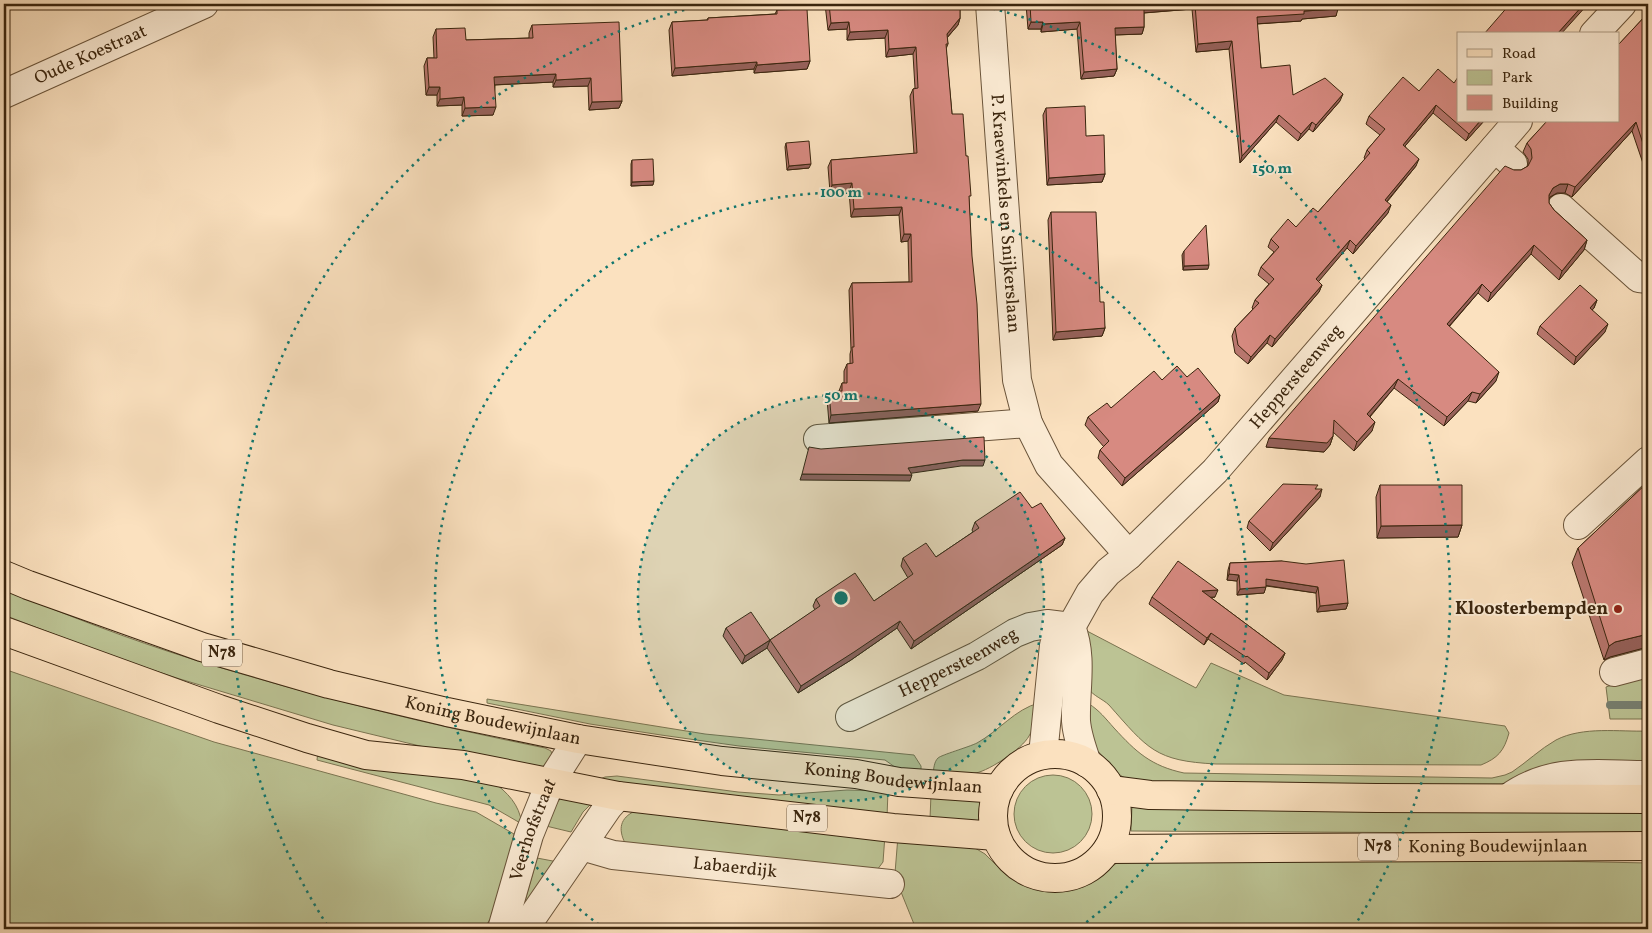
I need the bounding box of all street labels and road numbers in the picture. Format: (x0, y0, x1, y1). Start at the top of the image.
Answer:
street label: Oude Koestraat (30, 19, 151, 91)
street label: P. Kraewinkels en Snijkerslaan (984, 93, 1026, 334)
street label: Heppersteenweg (1244, 319, 1349, 435)
street label: Heppersteenweg (894, 622, 1023, 704)
road number: N78 (202, 640, 242, 666)
street label: Koning Boudewijnlaan (402, 690, 583, 752)
street label: Koning Boudewijnlaan (803, 757, 984, 800)
street label: Veerhofstraat (504, 773, 563, 884)
road number: N78 (787, 804, 827, 831)
road number: N78 (1358, 834, 1398, 860)
street label: Koning Boudewijnlaan (1408, 834, 1588, 860)
street label: Labaerdijk (692, 851, 778, 885)

